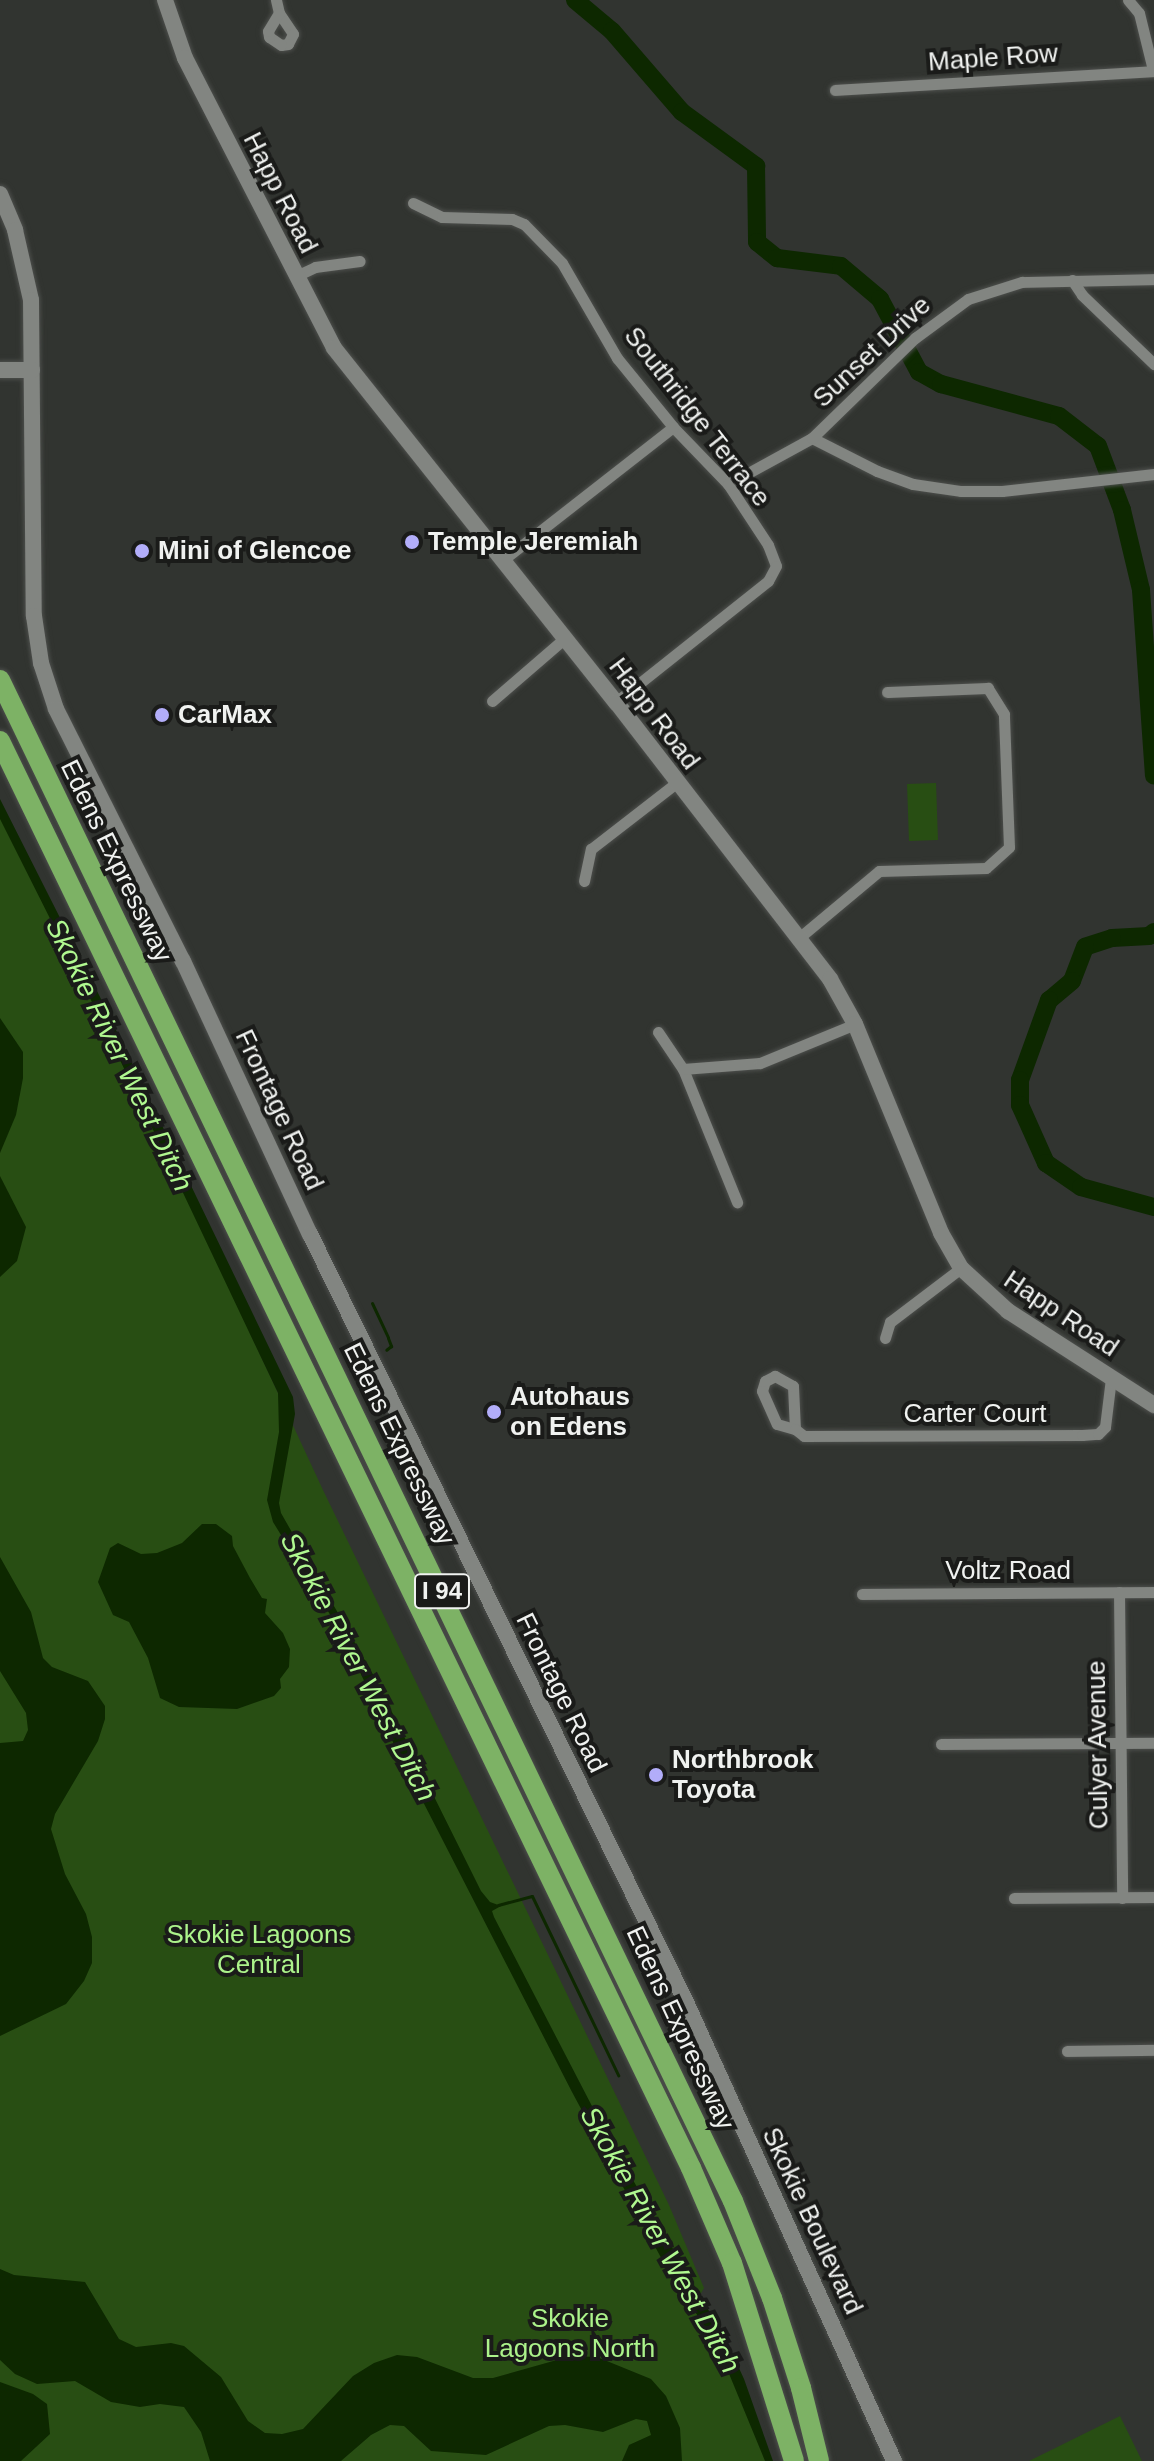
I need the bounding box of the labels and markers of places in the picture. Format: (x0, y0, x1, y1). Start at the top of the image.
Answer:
place label: Temple Jeremiah (428, 526, 639, 558)
marker: Temple Jeremiah (403, 533, 421, 551)
place label: Mini of Glencoe (158, 535, 352, 567)
marker: Mini of Glencoe (133, 542, 151, 560)
place label: CarMax (178, 699, 272, 731)
marker: CarMax (153, 706, 171, 724)
place label: Autohaus on Edens (510, 1381, 630, 1442)
marker: Autohaus on Edens (485, 1403, 503, 1421)
place label: Northbrook Toyota (672, 1744, 814, 1806)
marker: Northbrook Toyota (647, 1766, 665, 1784)

